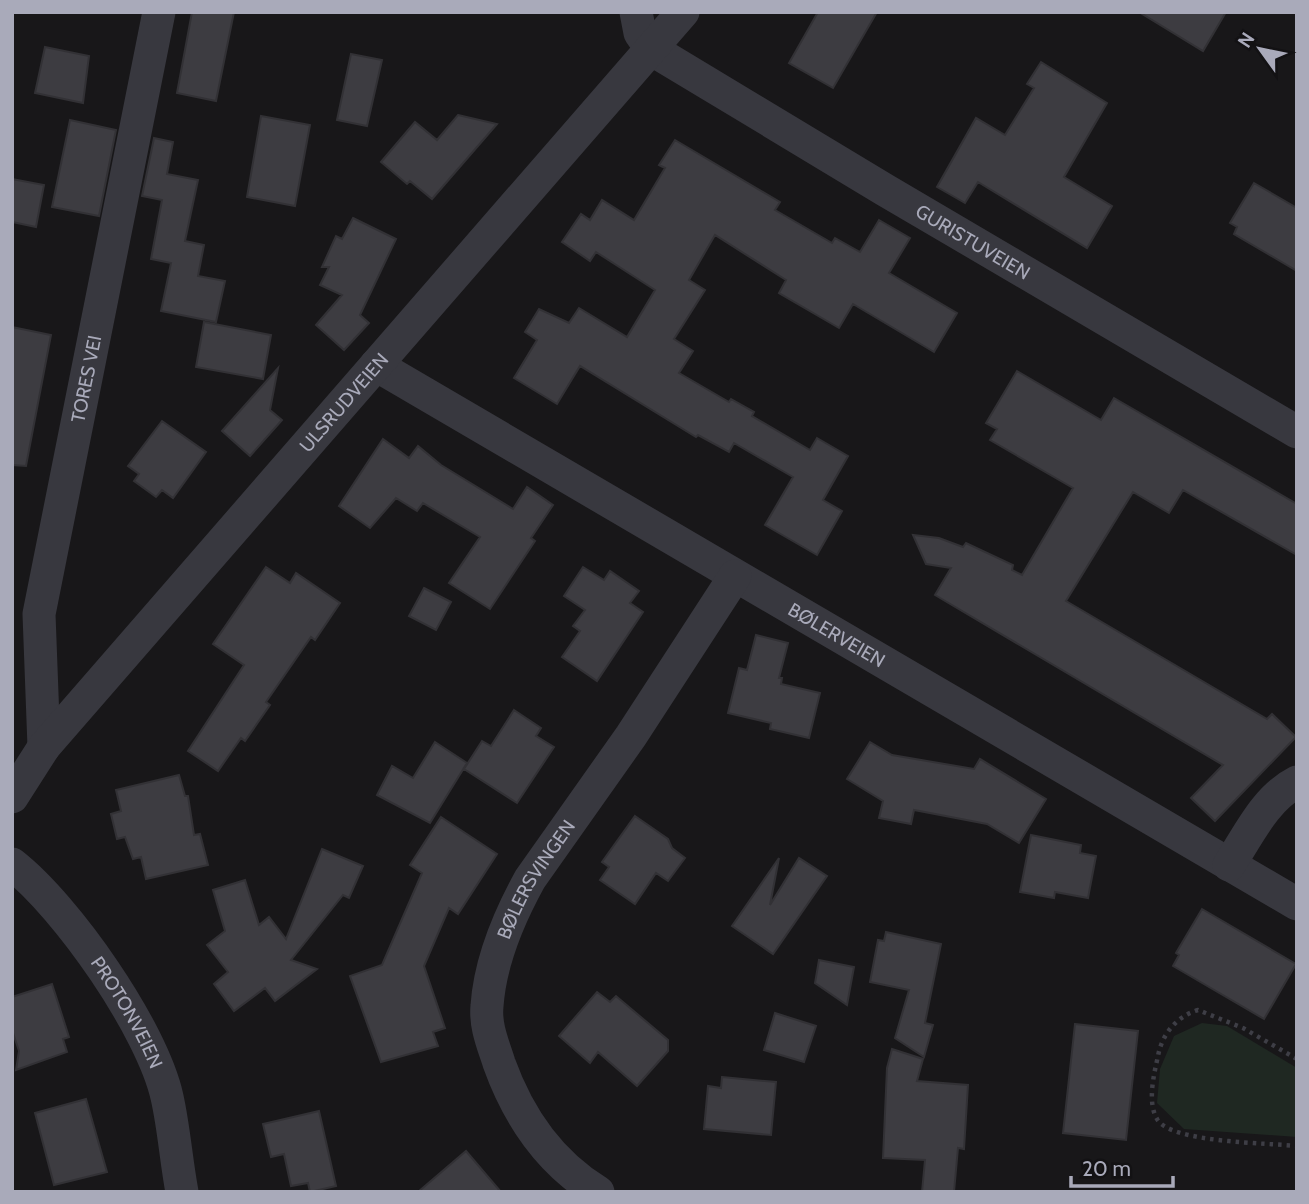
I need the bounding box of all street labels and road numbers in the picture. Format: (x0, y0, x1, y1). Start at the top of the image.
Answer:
street label: GURISTUVEIEN (912, 199, 1034, 284)
street label: TORES VEI (66, 333, 106, 424)
street label: ULSRUDVEIEN (294, 348, 393, 457)
street label: BØLERVEIEN (784, 597, 889, 672)
street label: BØLERSVINGEN (492, 815, 580, 942)
street label: PROTONVEIEN (86, 952, 168, 1071)

